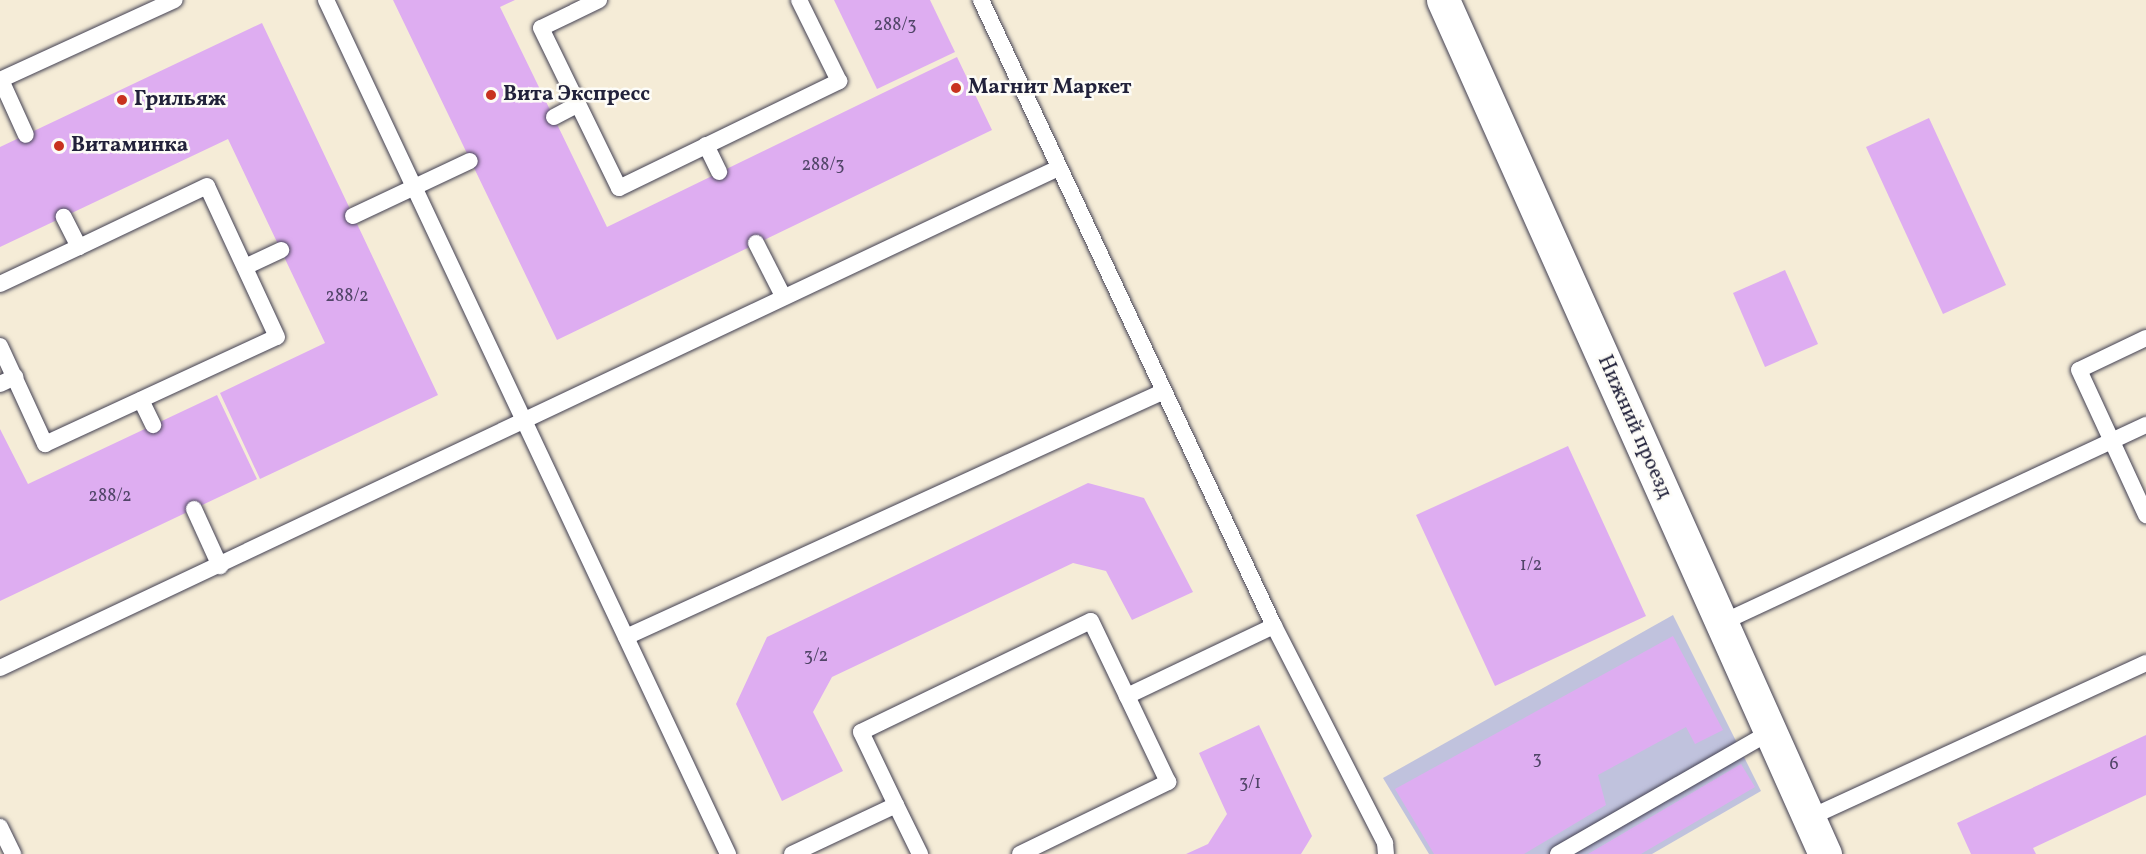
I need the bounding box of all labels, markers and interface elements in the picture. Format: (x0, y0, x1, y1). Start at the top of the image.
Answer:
house number: 288/3 (873, 15, 917, 37)
place label: Магнит Маркет (968, 75, 1132, 101)
marker: Магнит Маркет (949, 81, 963, 95)
place label: Вита Экспресс (503, 82, 650, 108)
place label: Грильяж (134, 87, 226, 113)
marker: Вита Экспресс (484, 88, 498, 102)
marker: Грильяж (115, 93, 129, 107)
place label: Витаминка (71, 133, 188, 159)
marker: Витаминка (52, 139, 66, 153)
house number: 288/3 (801, 155, 845, 177)
house number: 288/2 (325, 286, 369, 308)
street label: Нижний проезд (1591, 351, 1677, 503)
house number: 288/2 (88, 486, 132, 508)
house number: 1/2 (1520, 555, 1542, 577)
house number: 3/2 (804, 646, 828, 668)
house number: 3 (1532, 749, 1542, 771)
house number: 6 (2109, 754, 2119, 776)
house number: 3/1 (1239, 773, 1261, 795)

